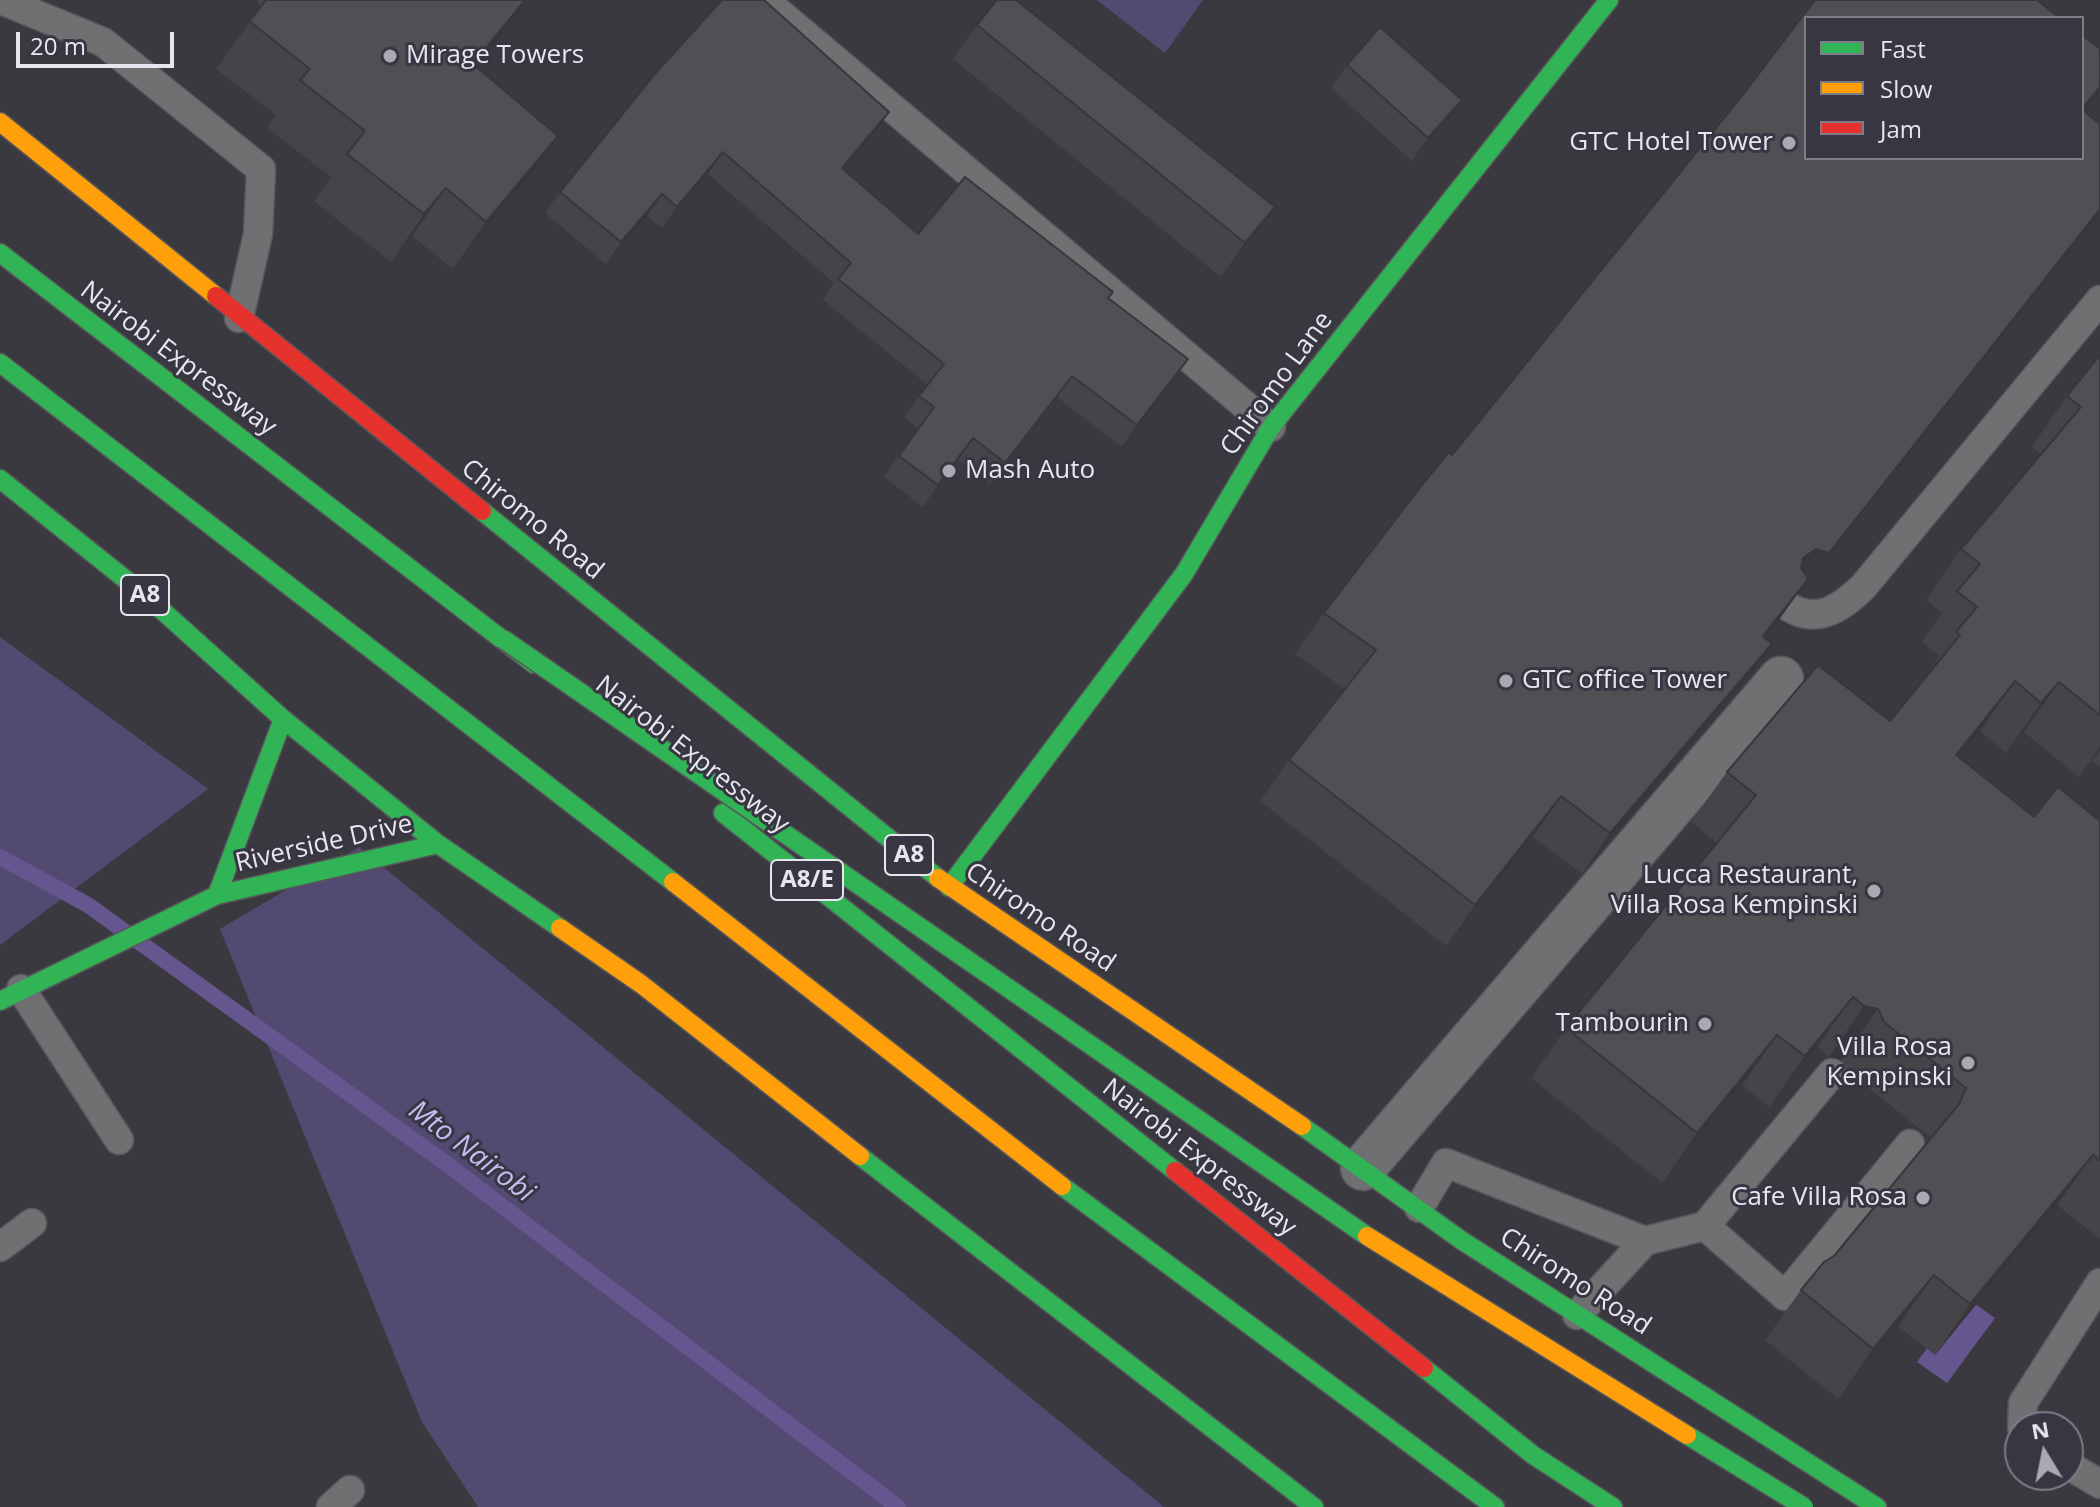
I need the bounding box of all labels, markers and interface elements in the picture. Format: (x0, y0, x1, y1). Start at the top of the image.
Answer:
scale bar (20, 16, 178, 66)
legend (1804, 16, 2084, 160)
text: 20 m (30, 29, 86, 62)
text: Fast (1880, 32, 1926, 65)
place label: Mirage Towers (406, 40, 584, 72)
marker: Mirage Towers (381, 47, 399, 65)
text: Slow (1880, 72, 1932, 105)
text: Jam (1880, 112, 1922, 145)
place label: GTC Hotel Tower (1569, 127, 1773, 159)
marker: GTC Hotel Tower (1780, 134, 1798, 152)
street label: Nairobi Expressway (74, 275, 282, 443)
street label: Chiromo Lane (1214, 306, 1340, 462)
street label: Chiromo Road (455, 453, 609, 587)
place label: Mash Auto (965, 455, 1095, 487)
marker: Mash Auto (940, 462, 958, 480)
road number: A8 (121, 575, 169, 615)
place label: GTC office Tower (1522, 665, 1727, 697)
street label: Nairobi Expressway (589, 670, 795, 840)
marker: GTC office Tower (1497, 672, 1515, 690)
street label: Riverside Drive (232, 808, 416, 880)
road number: A8 (885, 835, 933, 875)
street label: Chiromo Road (959, 857, 1121, 979)
road number: A8/E (771, 860, 843, 900)
place label: Lucca Restaurant, Villa Rosa Kempinski (1611, 860, 1858, 922)
marker: Lucca Restaurant, Villa Rosa Kempinski (1865, 882, 1883, 900)
place label: Tambourin (1556, 1008, 1689, 1040)
marker: Tambourin (1696, 1015, 1714, 1033)
place label: Villa Rosa Kempinski (1826, 1032, 1952, 1094)
marker: Villa Rosa Kempinski (1959, 1054, 1977, 1072)
street label: Nairobi Expressway (1096, 1073, 1302, 1243)
water label: Mto Nairobi (402, 1094, 540, 1210)
place label: Cafe Villa Rosa (1731, 1182, 1907, 1214)
marker: Cafe Villa Rosa (1914, 1189, 1932, 1207)
street label: Chiromo Road (1494, 1222, 1656, 1342)
north arrow (2004, 1411, 2084, 1491)
text: N (2029, 1413, 2052, 1446)

